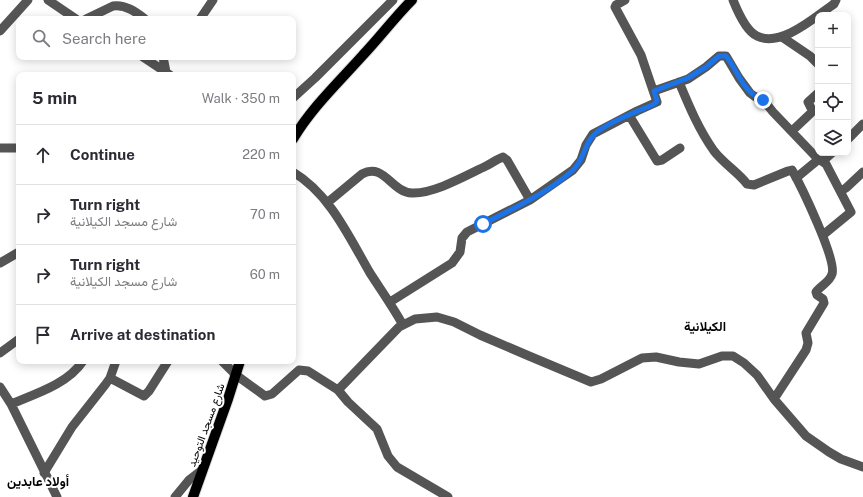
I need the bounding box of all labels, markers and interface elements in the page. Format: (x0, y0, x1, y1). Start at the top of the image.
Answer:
map controls (815, 12, 851, 156)
button: + (815, 12, 851, 48)
search box (16, 16, 296, 60)
icon: search (30, 27, 52, 49)
text: Search here (62, 30, 146, 47)
button: − (815, 48, 851, 84)
button: locate (815, 84, 851, 120)
text: 5 min (32, 88, 77, 108)
text: Walk · 350 m (202, 91, 280, 106)
route end (754, 91, 772, 109)
button: layers (815, 120, 851, 156)
icon: ahead (32, 144, 54, 166)
text: Continue (70, 146, 135, 163)
text: 220 m (242, 147, 280, 162)
text: Turn right (70, 196, 140, 213)
icon: right (32, 204, 54, 226)
text: 70 m (250, 207, 280, 222)
text: شارع مسجد الكيلانية (70, 214, 177, 229)
route start (474, 215, 492, 233)
text: Turn right (70, 256, 140, 273)
icon: right (32, 264, 54, 286)
text: 60 m (250, 267, 280, 282)
text: شارع مسجد الكيلانية (70, 274, 177, 289)
district label: الكيلانية (684, 319, 726, 334)
icon: arrive (32, 324, 54, 346)
text: Arrive at destination (70, 326, 215, 343)
street label: شارع مسجد التوحيد (185, 381, 229, 469)
district label: أولاد عابدين (7, 474, 69, 490)

